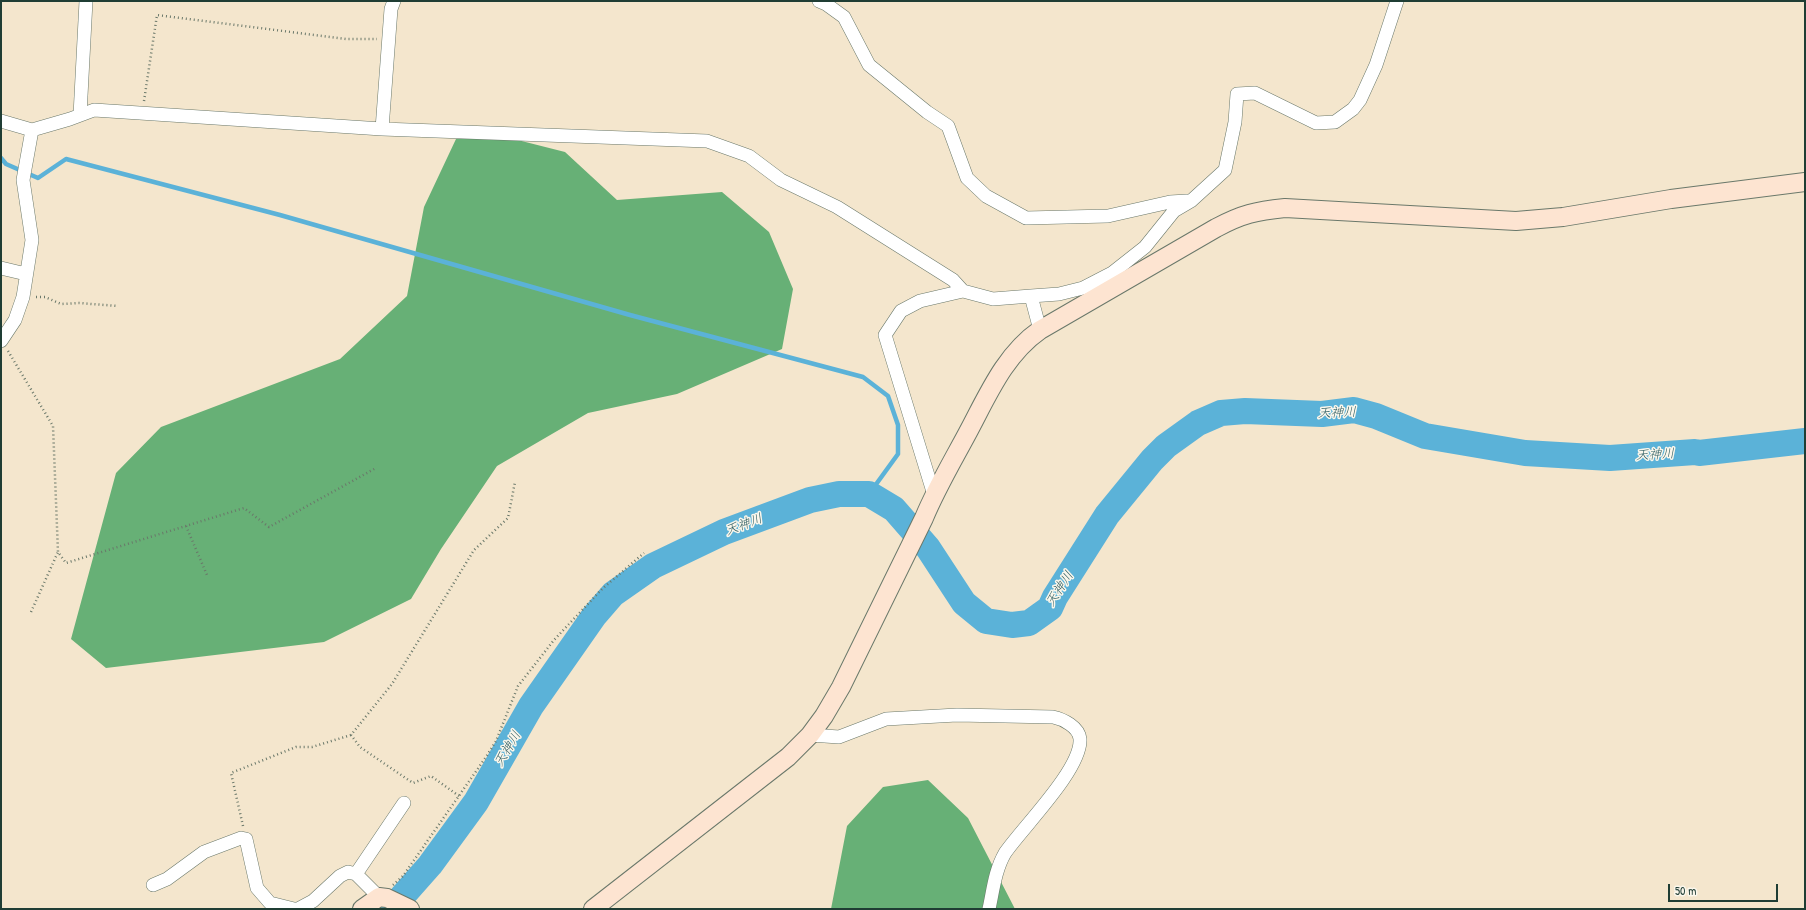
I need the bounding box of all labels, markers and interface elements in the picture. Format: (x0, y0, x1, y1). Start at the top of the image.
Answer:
water label: 天神川 (1317, 405, 1357, 421)
water label: 天神川 (1635, 446, 1675, 464)
water label: 天神川 (723, 511, 765, 539)
water label: 天神川 (1043, 568, 1077, 610)
water label: 天神川 (491, 728, 525, 770)
scale bar (1670, 876, 1780, 902)
text: 50 m (1675, 882, 1696, 899)

